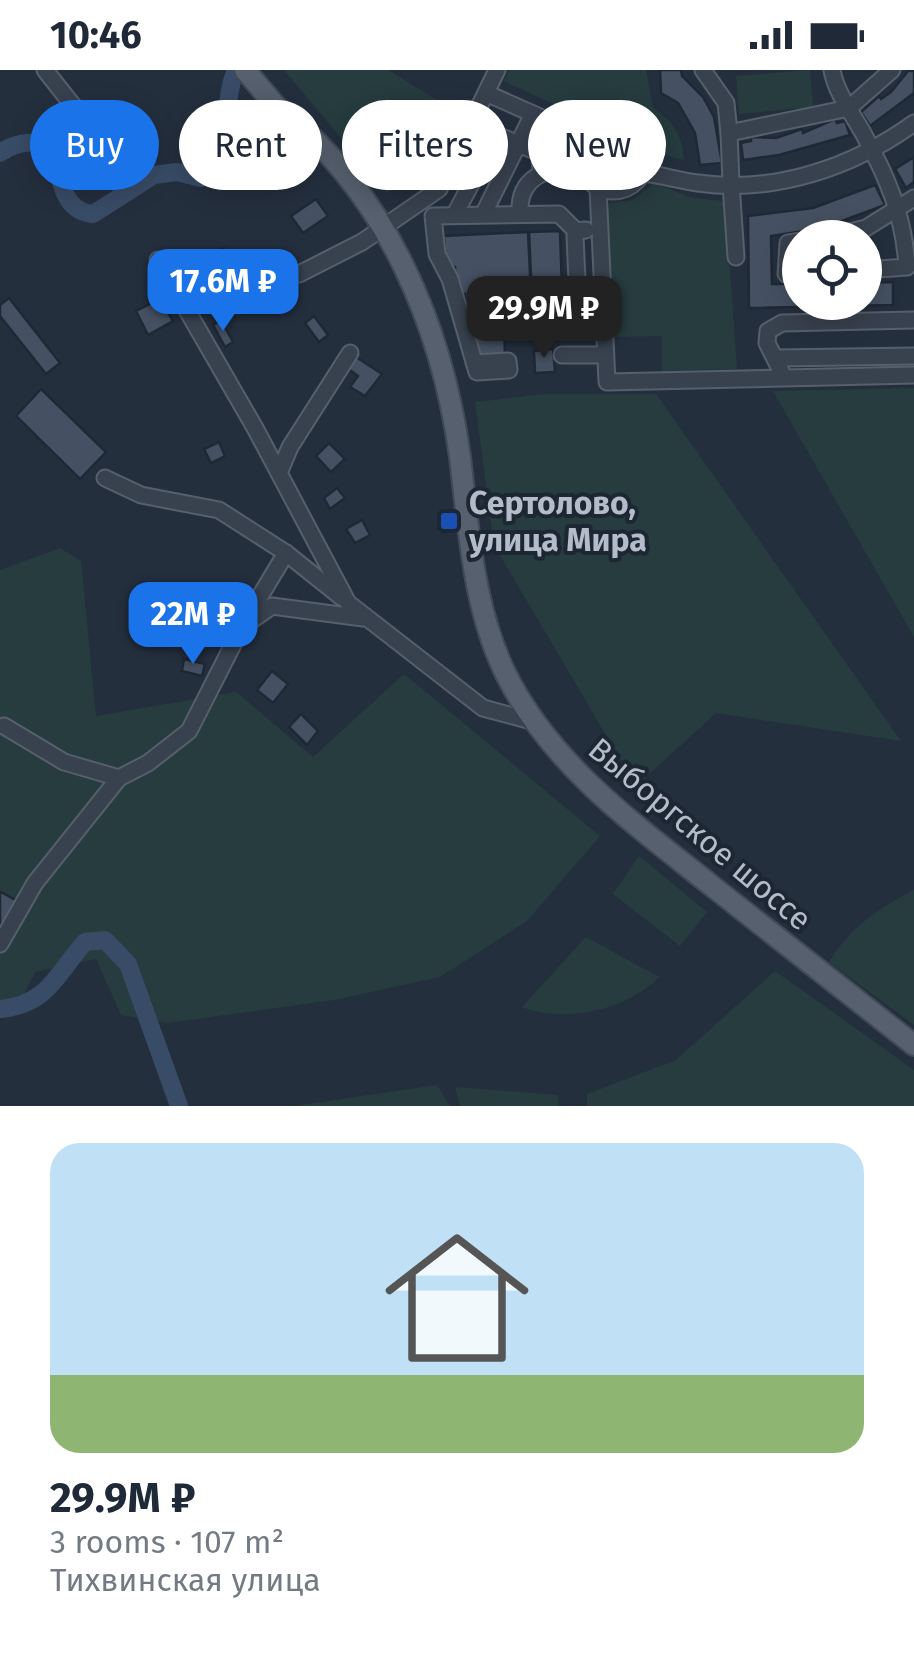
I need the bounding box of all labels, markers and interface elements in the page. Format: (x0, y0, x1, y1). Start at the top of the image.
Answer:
text: 10:46 (50, 12, 142, 58)
chip: Buy (30, 100, 159, 190)
chip: Rent (179, 100, 322, 190)
chip: Filters (342, 100, 508, 190)
chip: New (528, 100, 666, 190)
map controls (782, 220, 882, 320)
button: locate (782, 220, 882, 320)
pin: 17.6M ₽ (131, 249, 315, 334)
text: 17.6M ₽ (169, 262, 277, 300)
pin: 29.9M ₽ (452, 276, 636, 361)
text: 29.9M ₽ (489, 289, 599, 327)
place label: Сертолово, улица Мира (468, 484, 647, 559)
marker: Сертолово, улица Мира (438, 510, 460, 532)
pin: 22M ₽ (123, 582, 263, 667)
text: 22M ₽ (151, 595, 235, 633)
street label: Выборгское шоссе (581, 730, 819, 938)
icon: home (367, 1208, 547, 1388)
text: 29.9M ₽ (50, 1473, 195, 1523)
text: 3 rooms · 107 m² (50, 1523, 284, 1561)
text: Тихвинская улица (50, 1561, 321, 1599)

